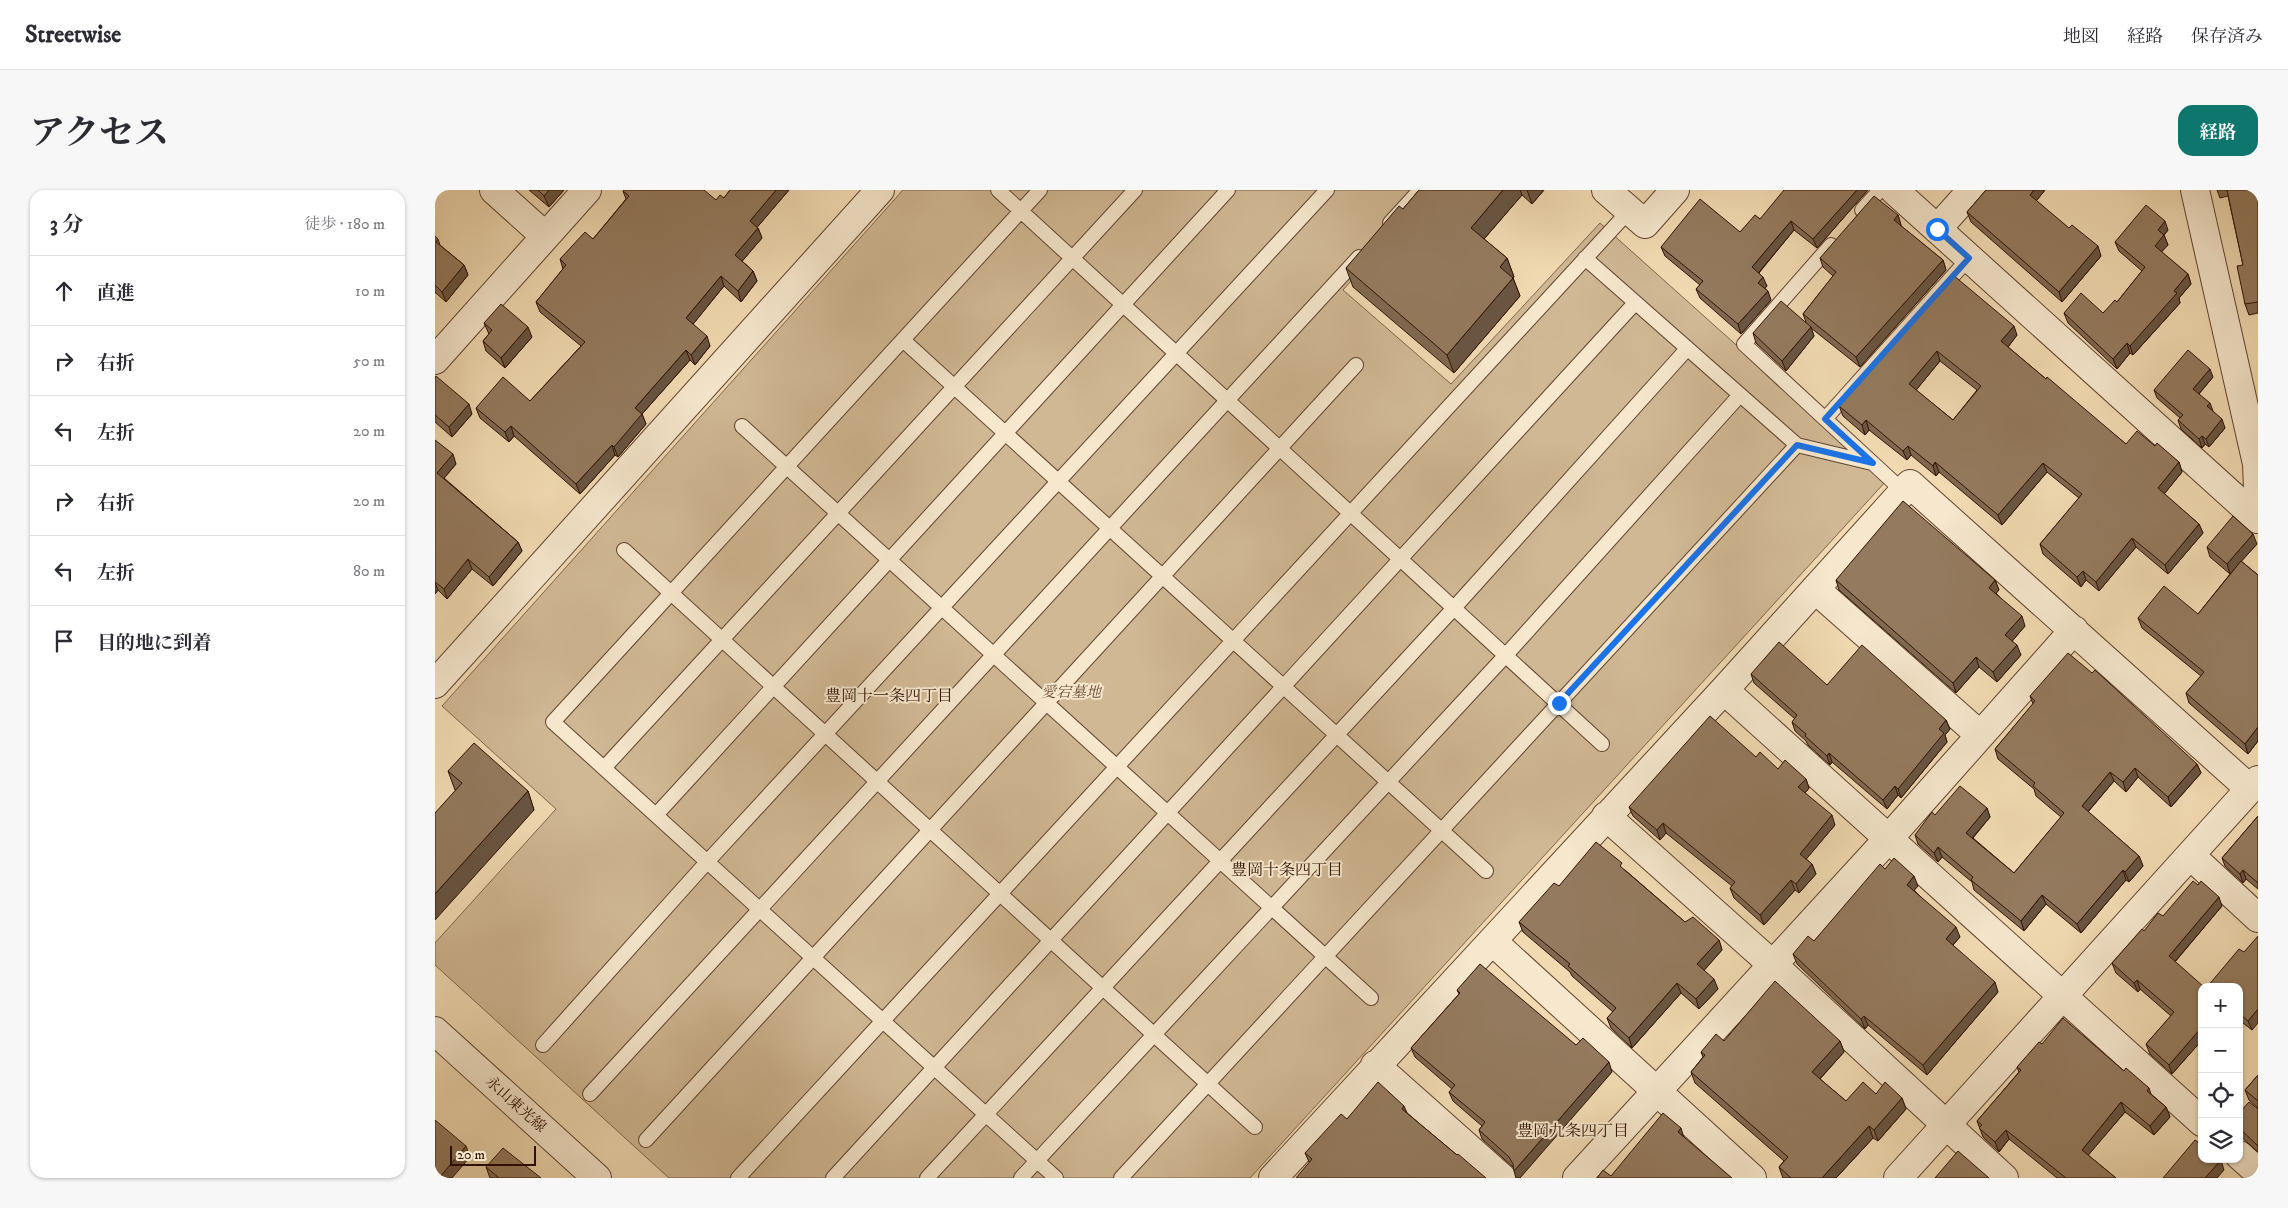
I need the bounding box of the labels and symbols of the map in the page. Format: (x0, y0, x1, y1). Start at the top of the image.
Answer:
route start (1926, 218, 1949, 241)
park label: 愛宕墓地 (1041, 683, 1103, 702)
district label: 豊岡十一条四丁目 (825, 686, 953, 706)
route end (1548, 692, 1571, 715)
district label: 豊岡十条四丁目 (1231, 860, 1343, 880)
street label: 永山東光線 (481, 1072, 550, 1137)
district label: 豊岡九条四丁目 (1517, 1121, 1629, 1141)
scale bar (450, 1143, 536, 1166)

